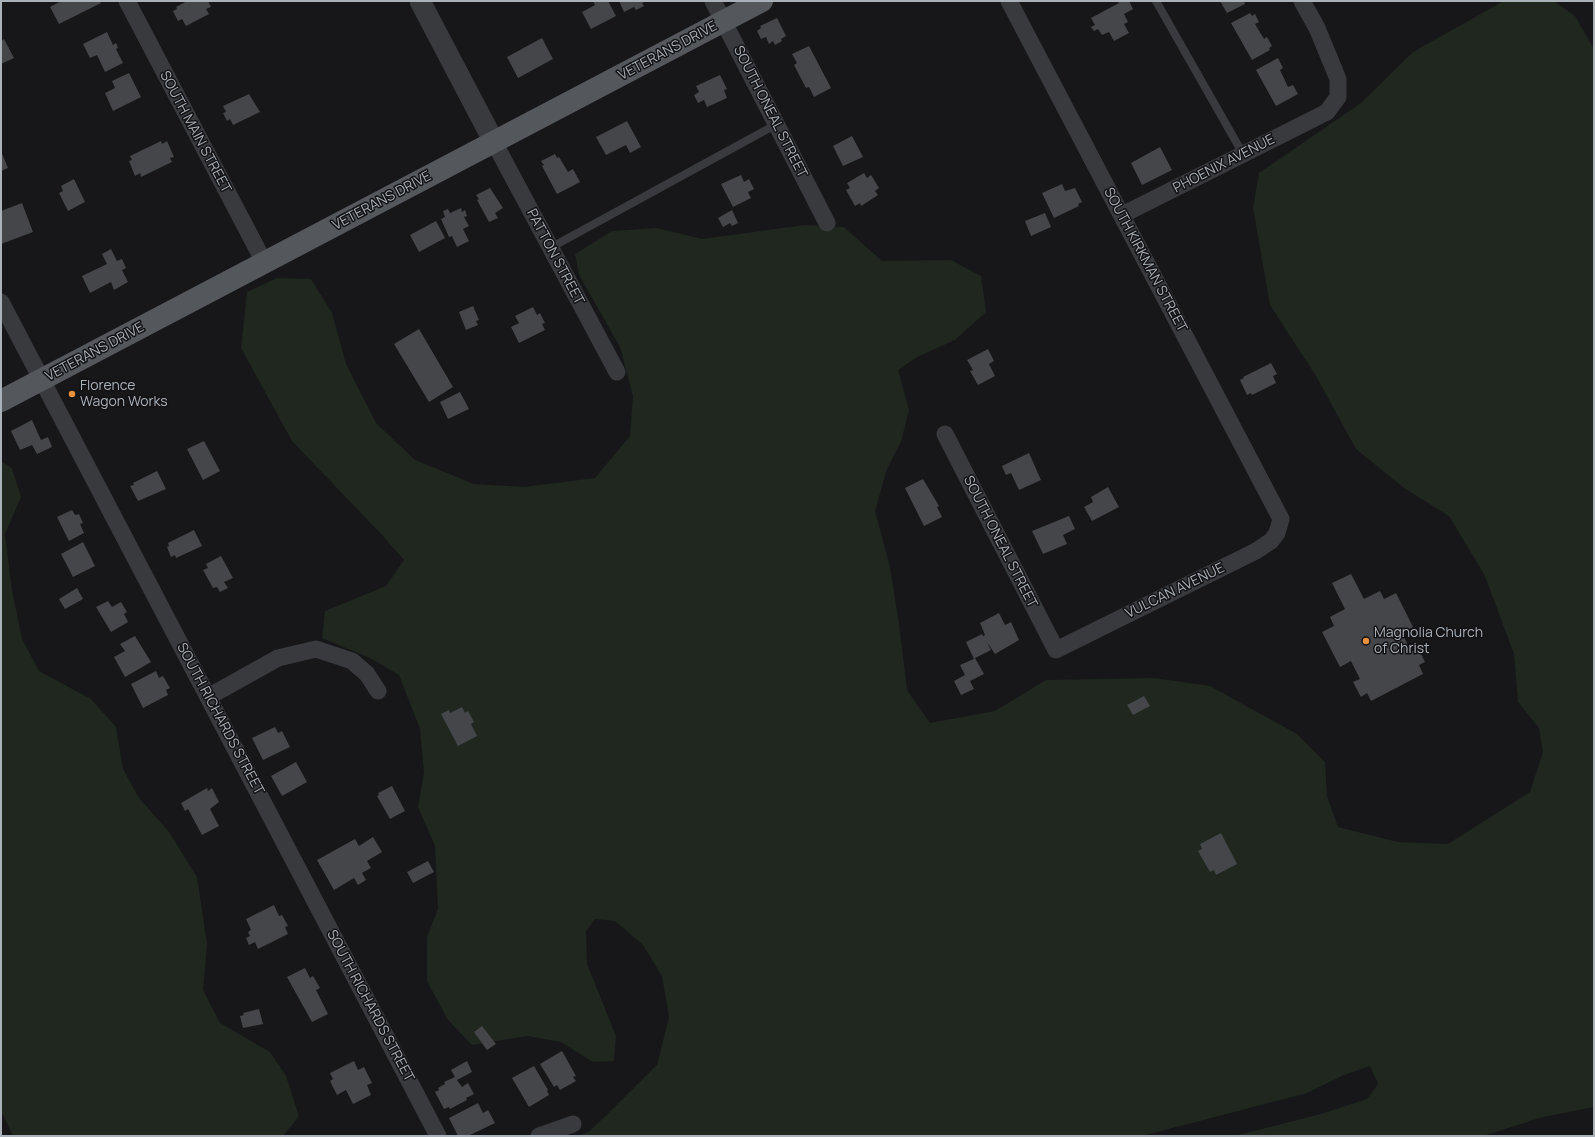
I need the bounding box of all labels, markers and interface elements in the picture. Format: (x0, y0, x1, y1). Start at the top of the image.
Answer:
street label: VETERANS DRIVE (616, 18, 720, 84)
street label: SOUTH ONEAL STREET (729, 43, 811, 181)
street label: SOUTH MAIN STREET (156, 68, 234, 196)
street label: PHOENIX AVENUE (1170, 131, 1278, 197)
street label: VETERANS DRIVE (330, 168, 434, 234)
street label: SOUTH KIRKMAN STREET (1100, 185, 1190, 335)
street label: PATTON STREET (523, 206, 587, 308)
street label: VETERANS DRIVE (43, 319, 147, 385)
place label: Florence Wagon Works (80, 378, 168, 410)
marker: Florence Wagon Works (67, 389, 77, 399)
street label: SOUTH ONEAL STREET (959, 473, 1041, 611)
street label: VULCAN AVENUE (1123, 560, 1227, 622)
place label: Magnolia Church of Christ (1374, 625, 1483, 658)
marker: Magnolia Church of Christ (1361, 636, 1371, 646)
street label: SOUTH RICHARDS STREET (173, 640, 267, 798)
street label: SOUTH RICHARDS STREET (323, 927, 417, 1085)

